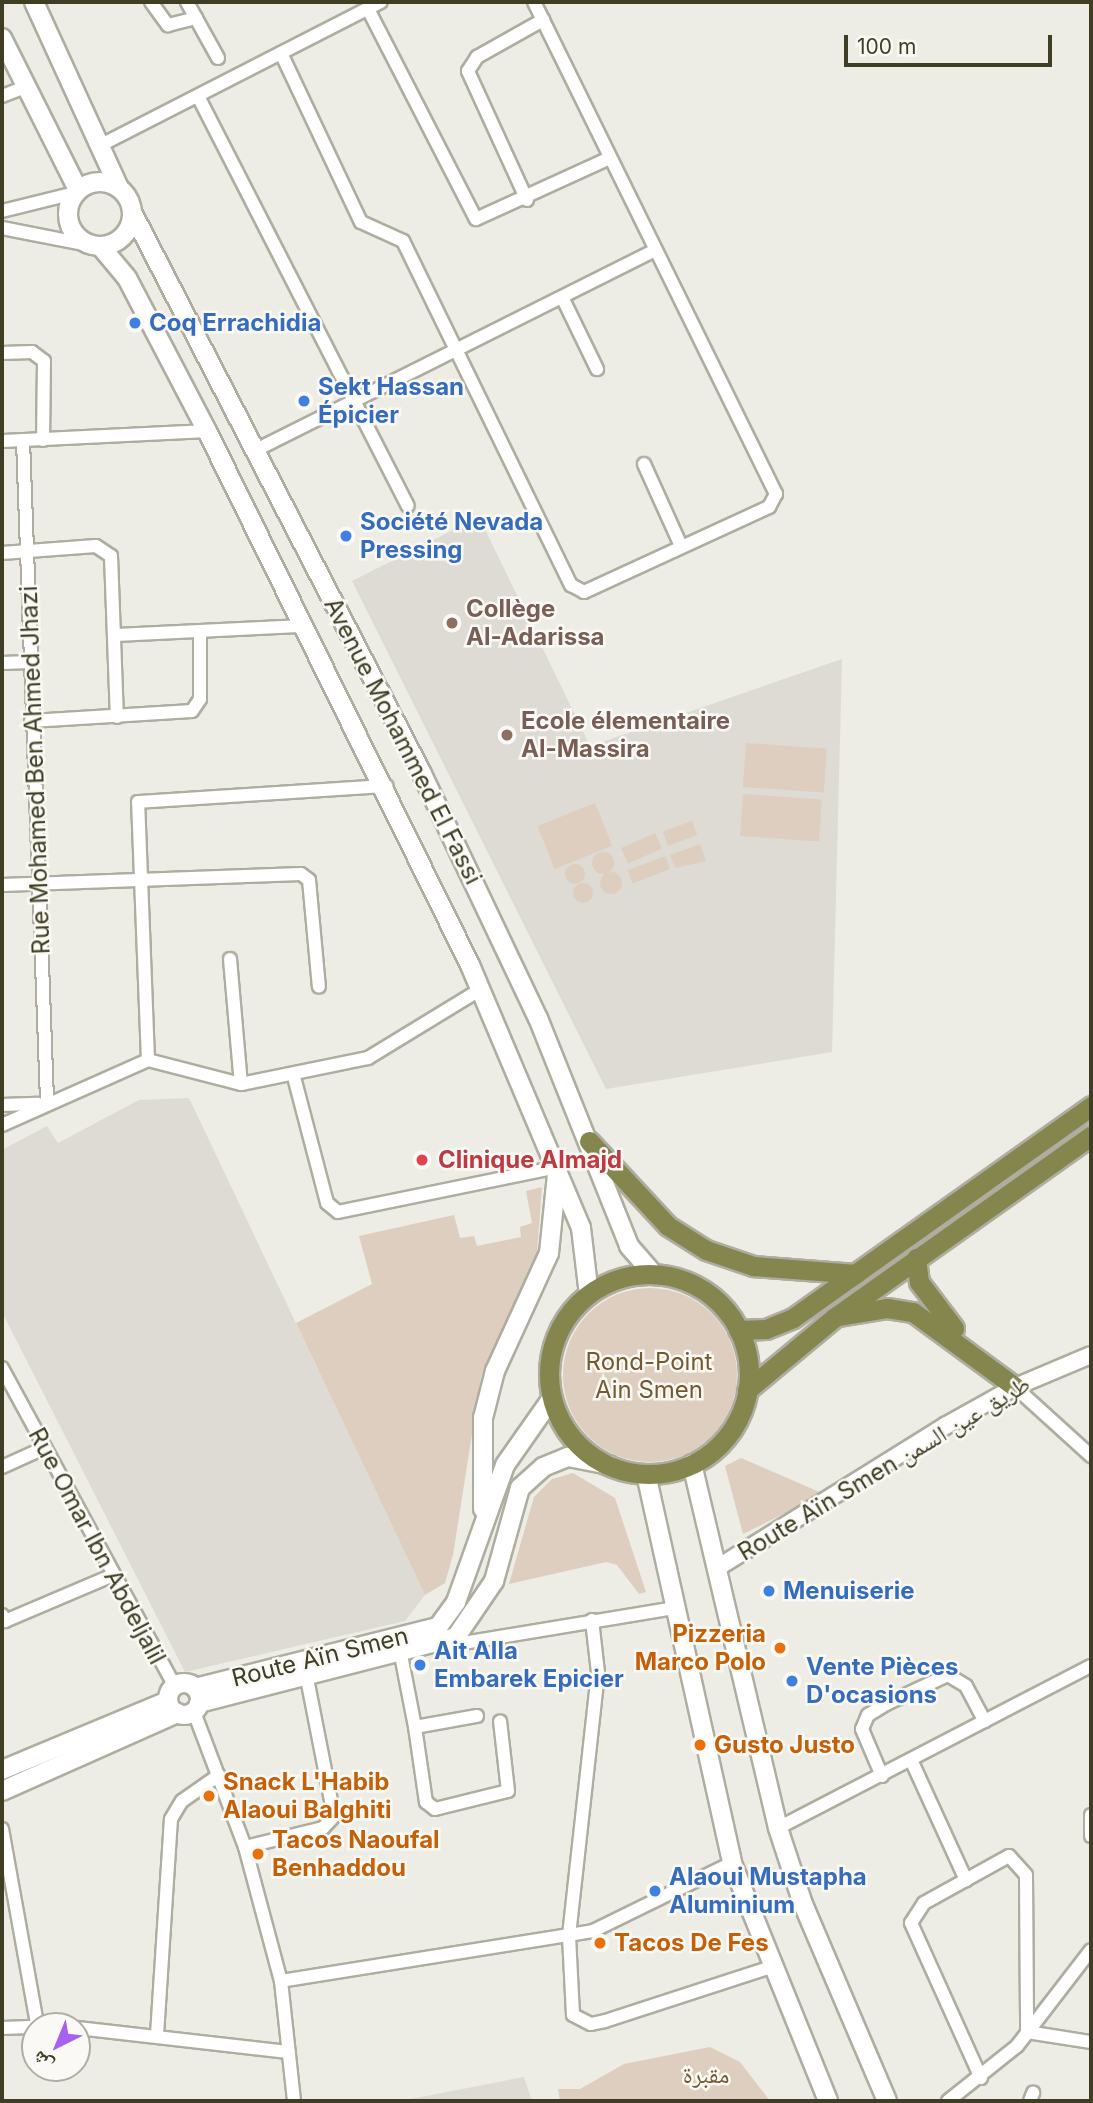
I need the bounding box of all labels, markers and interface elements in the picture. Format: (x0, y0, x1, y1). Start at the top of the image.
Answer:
scale bar (848, 21, 1056, 65)
text: 100 m (857, 34, 916, 59)
place label: Coq Errachidia (149, 309, 321, 337)
marker: Coq Errachidia (127, 315, 143, 331)
place label: Sekt Hassan Épicier (318, 373, 464, 429)
marker: Sekt Hassan Épicier (296, 393, 312, 409)
place label: Société Nevada Pressing (360, 508, 543, 564)
marker: Société Nevada Pressing (338, 528, 354, 544)
street label: Rue Mohamed Ben Ahmed Jhazi (14, 585, 56, 955)
street label: Avenue Mohammed El Fassi (318, 593, 488, 889)
place label: Collège Al-Adarissa (466, 595, 605, 651)
marker: Collège Al-Adarissa (444, 615, 460, 631)
place label: Ecole élementaire Al-Massira (521, 707, 730, 763)
marker: Ecole élementaire Al-Massira (499, 727, 515, 743)
place label: Clinique Almajd (438, 1146, 622, 1174)
marker: Clinique Almajd (412, 1150, 432, 1170)
park label: Rond-Point Ain Smen (586, 1348, 712, 1404)
street label: Route Aïn Smen طريق عين السمن (733, 1369, 1035, 1567)
street label: Rue Omar Ibn Abdeljalil (22, 1423, 172, 1669)
place label: Menuiserie (783, 1577, 915, 1605)
marker: Menuiserie (761, 1583, 777, 1599)
place label: Pizzeria Marco Polo (635, 1620, 766, 1676)
street label: Route Aïn Smen (229, 1621, 411, 1693)
place label: Ait Alla Embarek Epicier (434, 1637, 624, 1693)
marker: Pizzeria Marco Polo (772, 1640, 788, 1656)
place label: Vente Pièces D'ocasions (806, 1653, 958, 1709)
marker: Ait Alla Embarek Epicier (412, 1657, 428, 1673)
marker: Vente Pièces D'ocasions (784, 1673, 800, 1689)
place label: Gusto Justo (714, 1731, 855, 1759)
marker: Gusto Justo (692, 1737, 708, 1753)
place label: Snack L'Habib Alaoui Balghiti (223, 1768, 391, 1824)
marker: Snack L'Habib Alaoui Balghiti (201, 1788, 217, 1804)
place label: Tacos Naoufal Benhaddou (272, 1826, 440, 1882)
marker: Tacos Naoufal Benhaddou (250, 1846, 266, 1862)
place label: Alaoui Mustapha Aluminium (669, 1863, 867, 1919)
marker: Alaoui Mustapha Aluminium (647, 1883, 663, 1899)
place label: Tacos De Fes (614, 1929, 769, 1957)
marker: Tacos De Fes (592, 1935, 608, 1951)
north arrow (21, 2012, 91, 2082)
text: ش (27, 2046, 58, 2077)
park label: مقبرة (683, 2061, 729, 2089)

